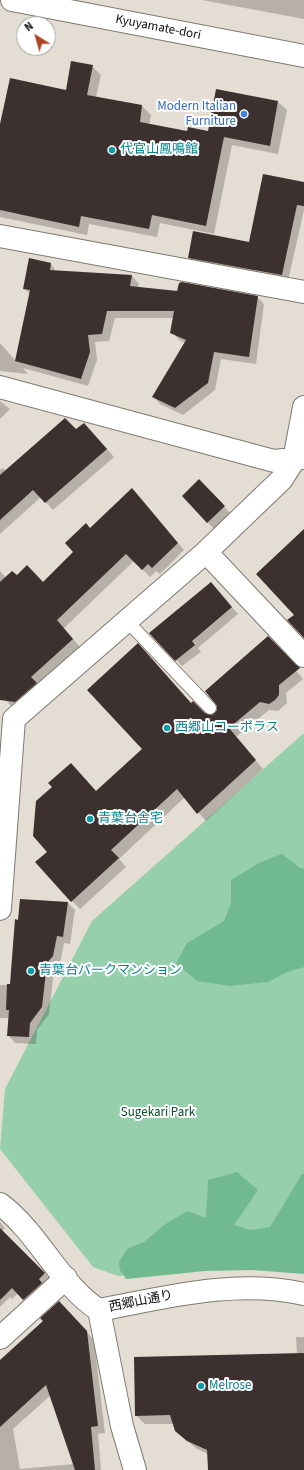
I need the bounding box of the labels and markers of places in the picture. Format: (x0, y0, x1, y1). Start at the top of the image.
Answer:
place label: Modern Italian Furniture (157, 99, 236, 130)
marker: Modern Italian Furniture (239, 109, 249, 119)
place label: 代官山鳳鳴館 (120, 142, 198, 158)
marker: 代官山鳳鳴館 (107, 145, 117, 155)
place label: 西郷山コーポラス (175, 720, 279, 736)
marker: 西郷山コーポラス (162, 723, 172, 733)
place label: 青葉台舎宅 (98, 811, 163, 827)
marker: 青葉台舎宅 (85, 814, 95, 824)
place label: 青葉台パークマンション (39, 963, 182, 979)
marker: 青葉台パークマンション (26, 966, 36, 976)
place label: Melrose (209, 1378, 252, 1394)
marker: Melrose (196, 1381, 206, 1391)

